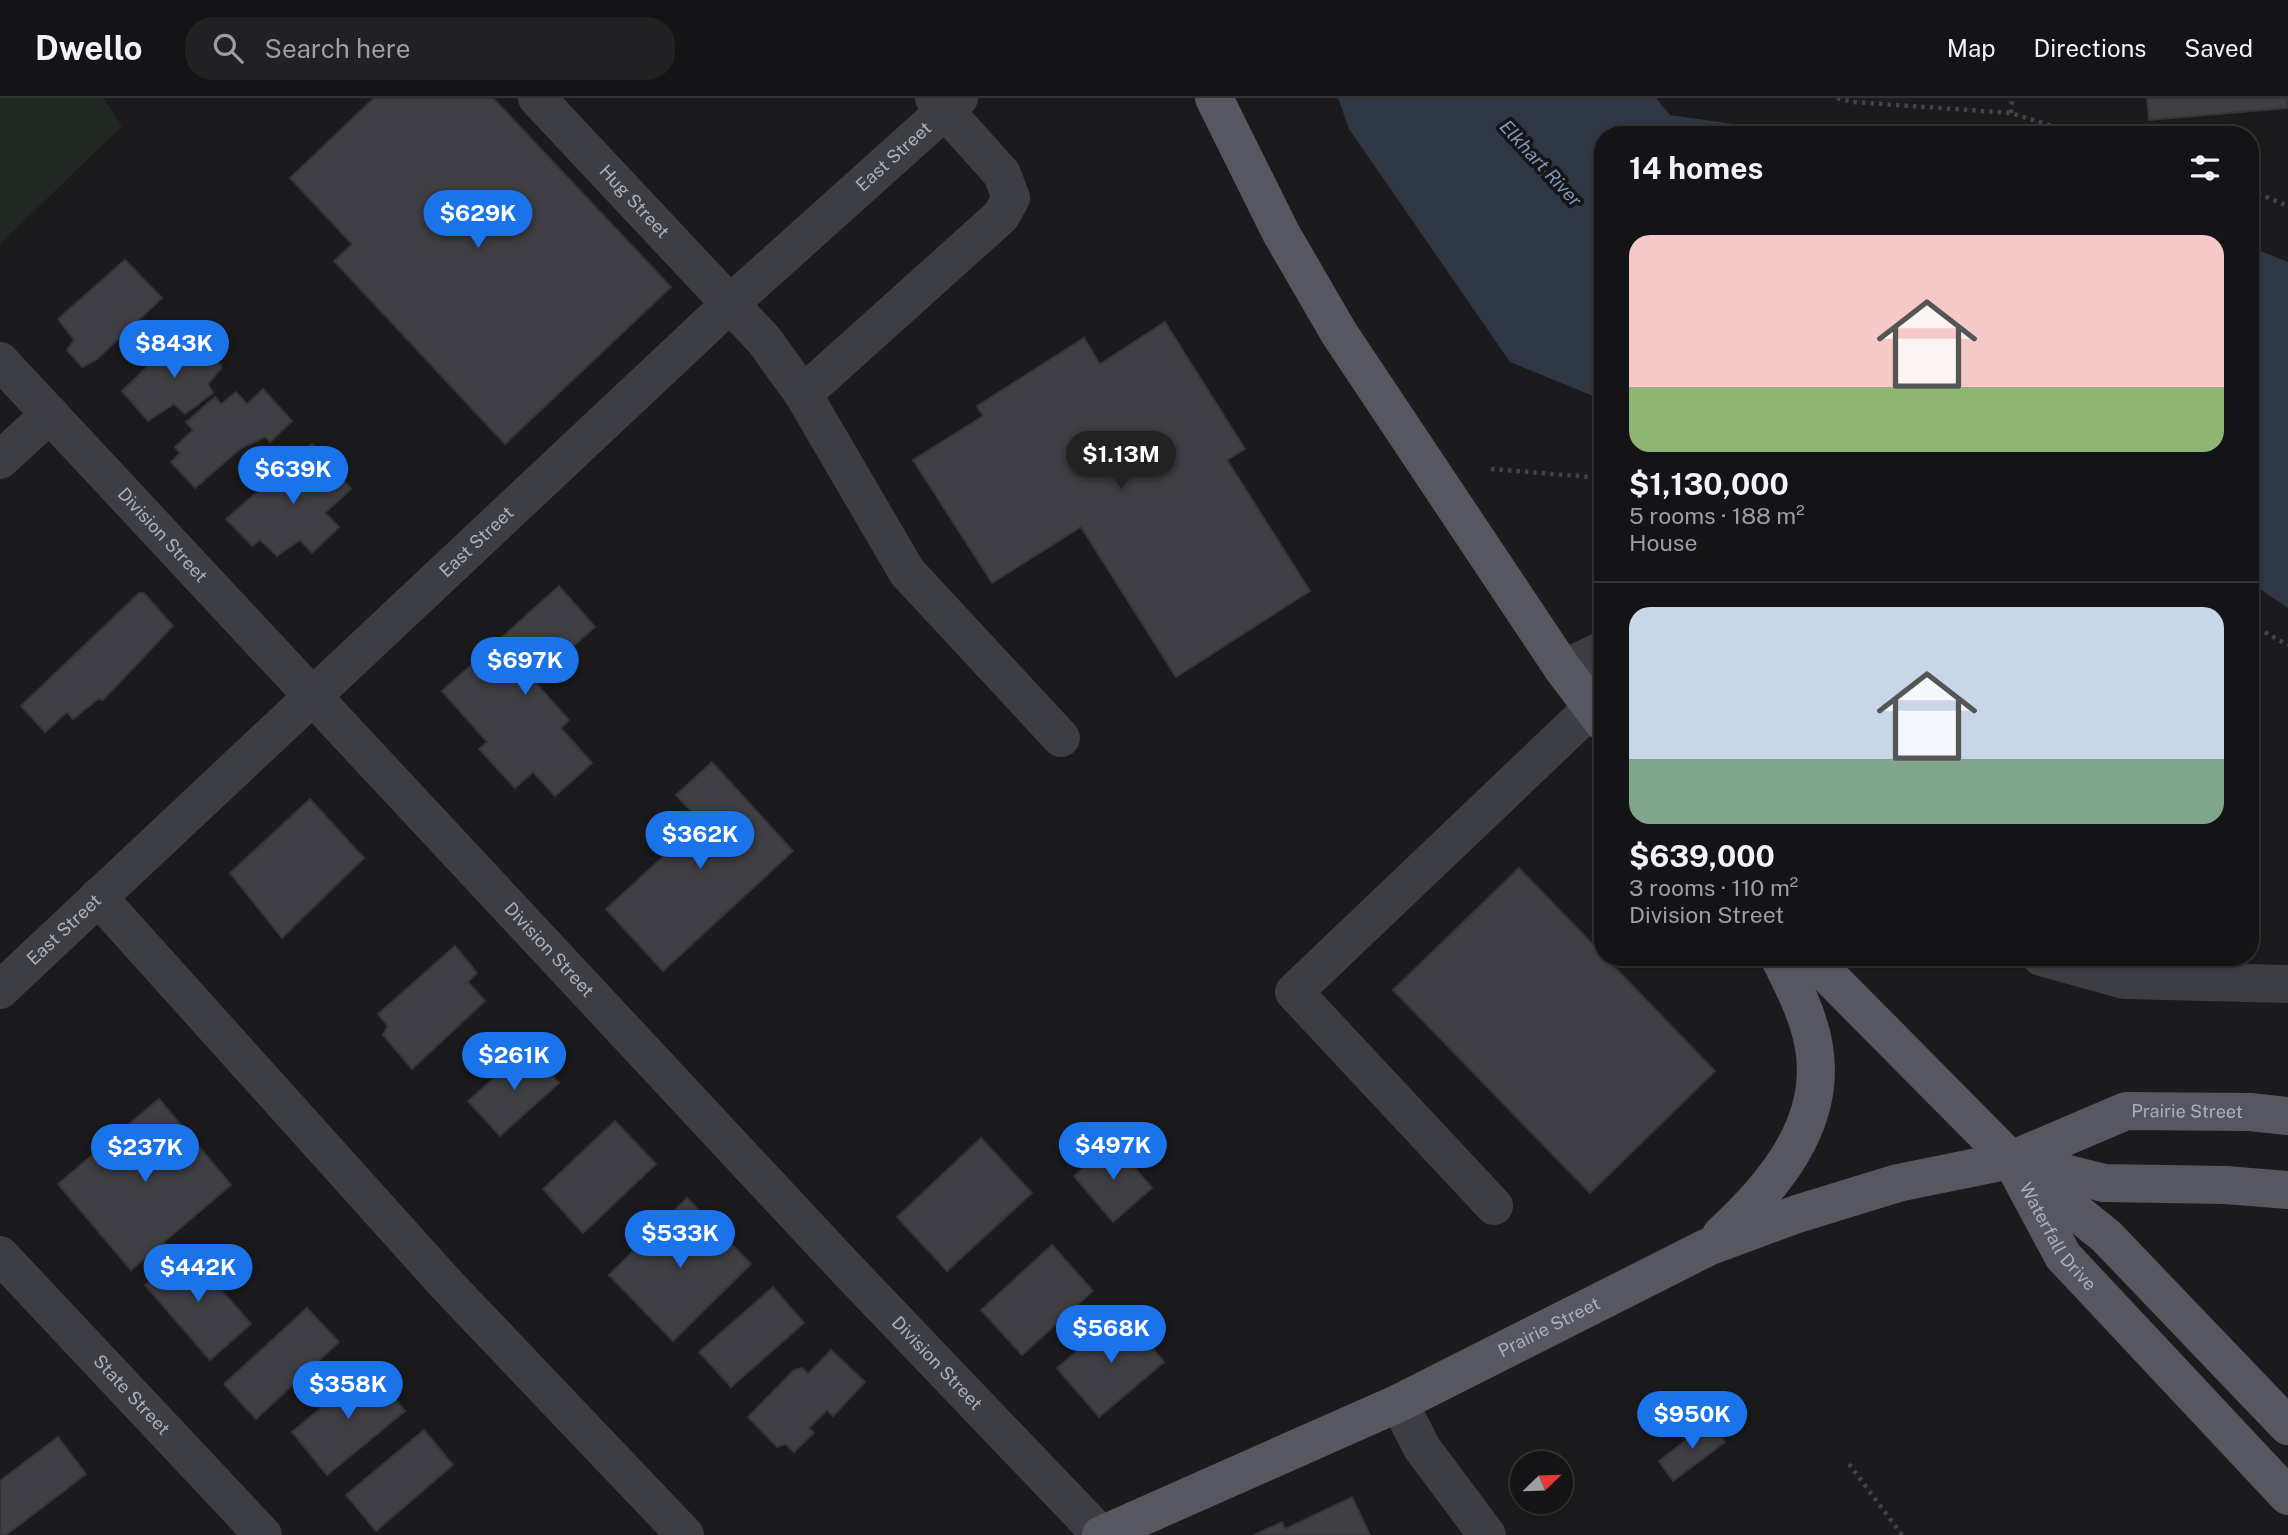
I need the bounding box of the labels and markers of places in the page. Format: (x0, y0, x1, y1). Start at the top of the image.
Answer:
pin: $629K (429, 190, 527, 250)
pin: $843K (125, 320, 223, 380)
pin: $1.13M (1064, 432, 1178, 491)
pin: $639K (244, 446, 342, 506)
pin: $697K (476, 638, 574, 697)
pin: $362K (651, 812, 749, 871)
pin: $261K (465, 1032, 563, 1092)
pin: $497K (1064, 1122, 1162, 1182)
pin: $237K (96, 1124, 194, 1184)
pin: $533K (631, 1210, 729, 1270)
pin: $442K (149, 1244, 247, 1304)
pin: $568K (1062, 1306, 1160, 1365)
pin: $358K (299, 1362, 397, 1421)
pin: $950K (1643, 1392, 1741, 1451)

